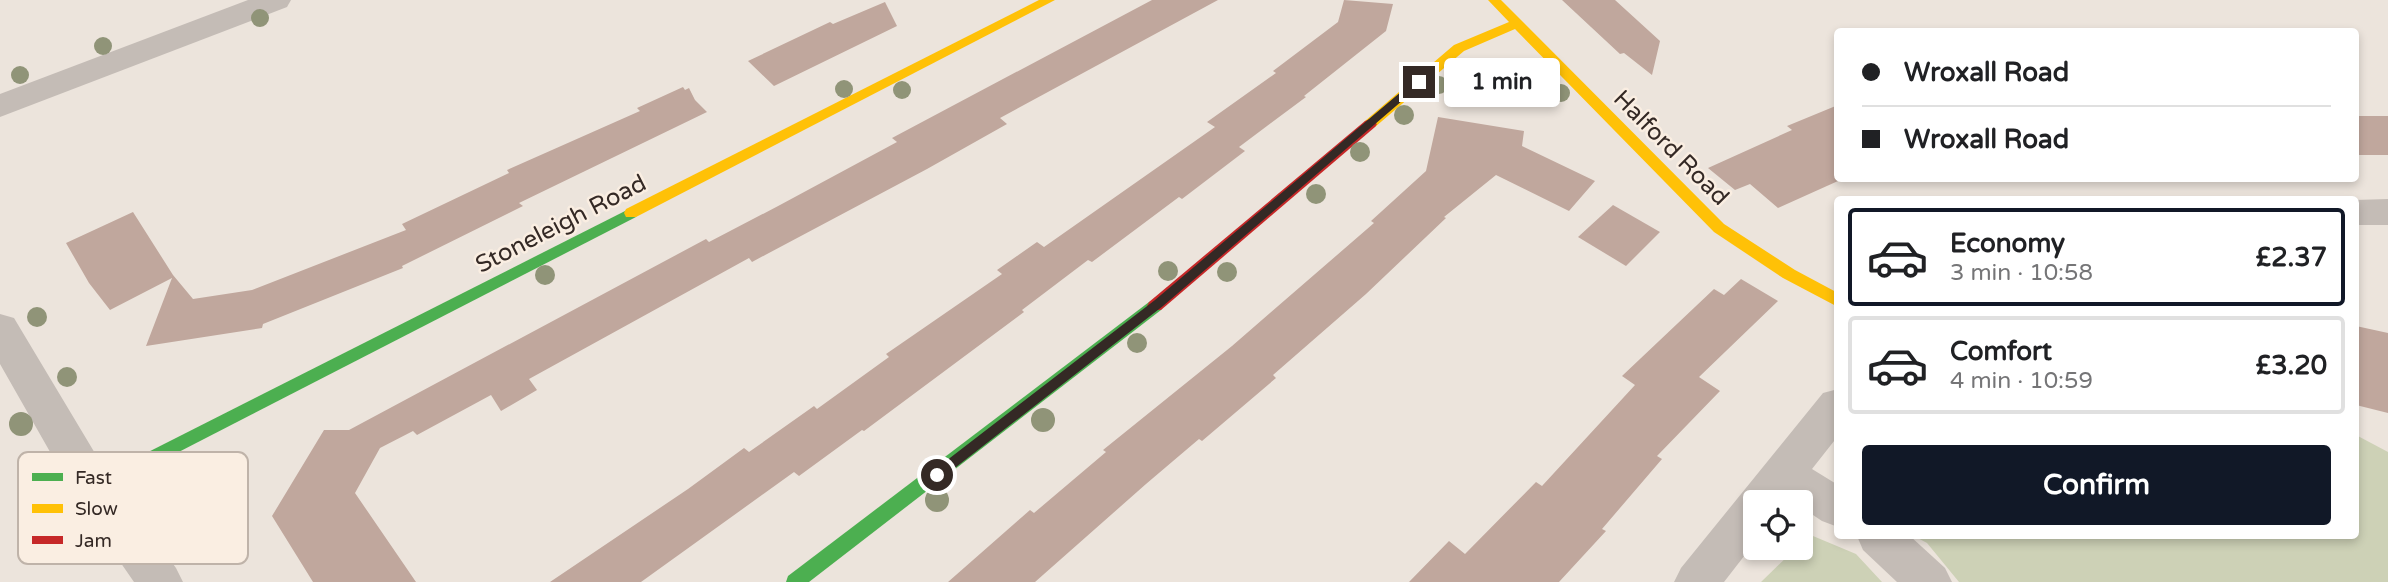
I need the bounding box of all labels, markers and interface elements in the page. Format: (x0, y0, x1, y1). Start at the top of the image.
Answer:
callout: 1 min (1444, 57, 1559, 106)
text: Wroxall Road (1904, 57, 2069, 88)
route end (1403, 66, 1435, 98)
text: 1 min (1471, 68, 1533, 96)
street label: Halford Road (1607, 84, 1735, 212)
text: Wroxall Road (1904, 124, 2069, 155)
street label: Stoneleigh Road (471, 168, 651, 280)
icon: car (1866, 226, 1929, 289)
text: Economy (1950, 228, 2065, 259)
text: £2.37 (2256, 242, 2327, 273)
text: 3 min · 10:58 (1950, 259, 2093, 287)
icon: car (1866, 334, 1929, 397)
text: Comfort (1950, 336, 2052, 367)
text: £3.20 (2256, 350, 2327, 381)
text: 4 min · 10:59 (1950, 367, 2093, 395)
button: Confirm (1862, 445, 2331, 525)
legend (18, 452, 248, 564)
route start (921, 459, 953, 491)
text: Fast (75, 467, 112, 489)
map controls (1743, 490, 1813, 560)
button: locate (1743, 490, 1813, 560)
text: Slow (75, 498, 118, 520)
text: Jam (75, 530, 112, 552)

